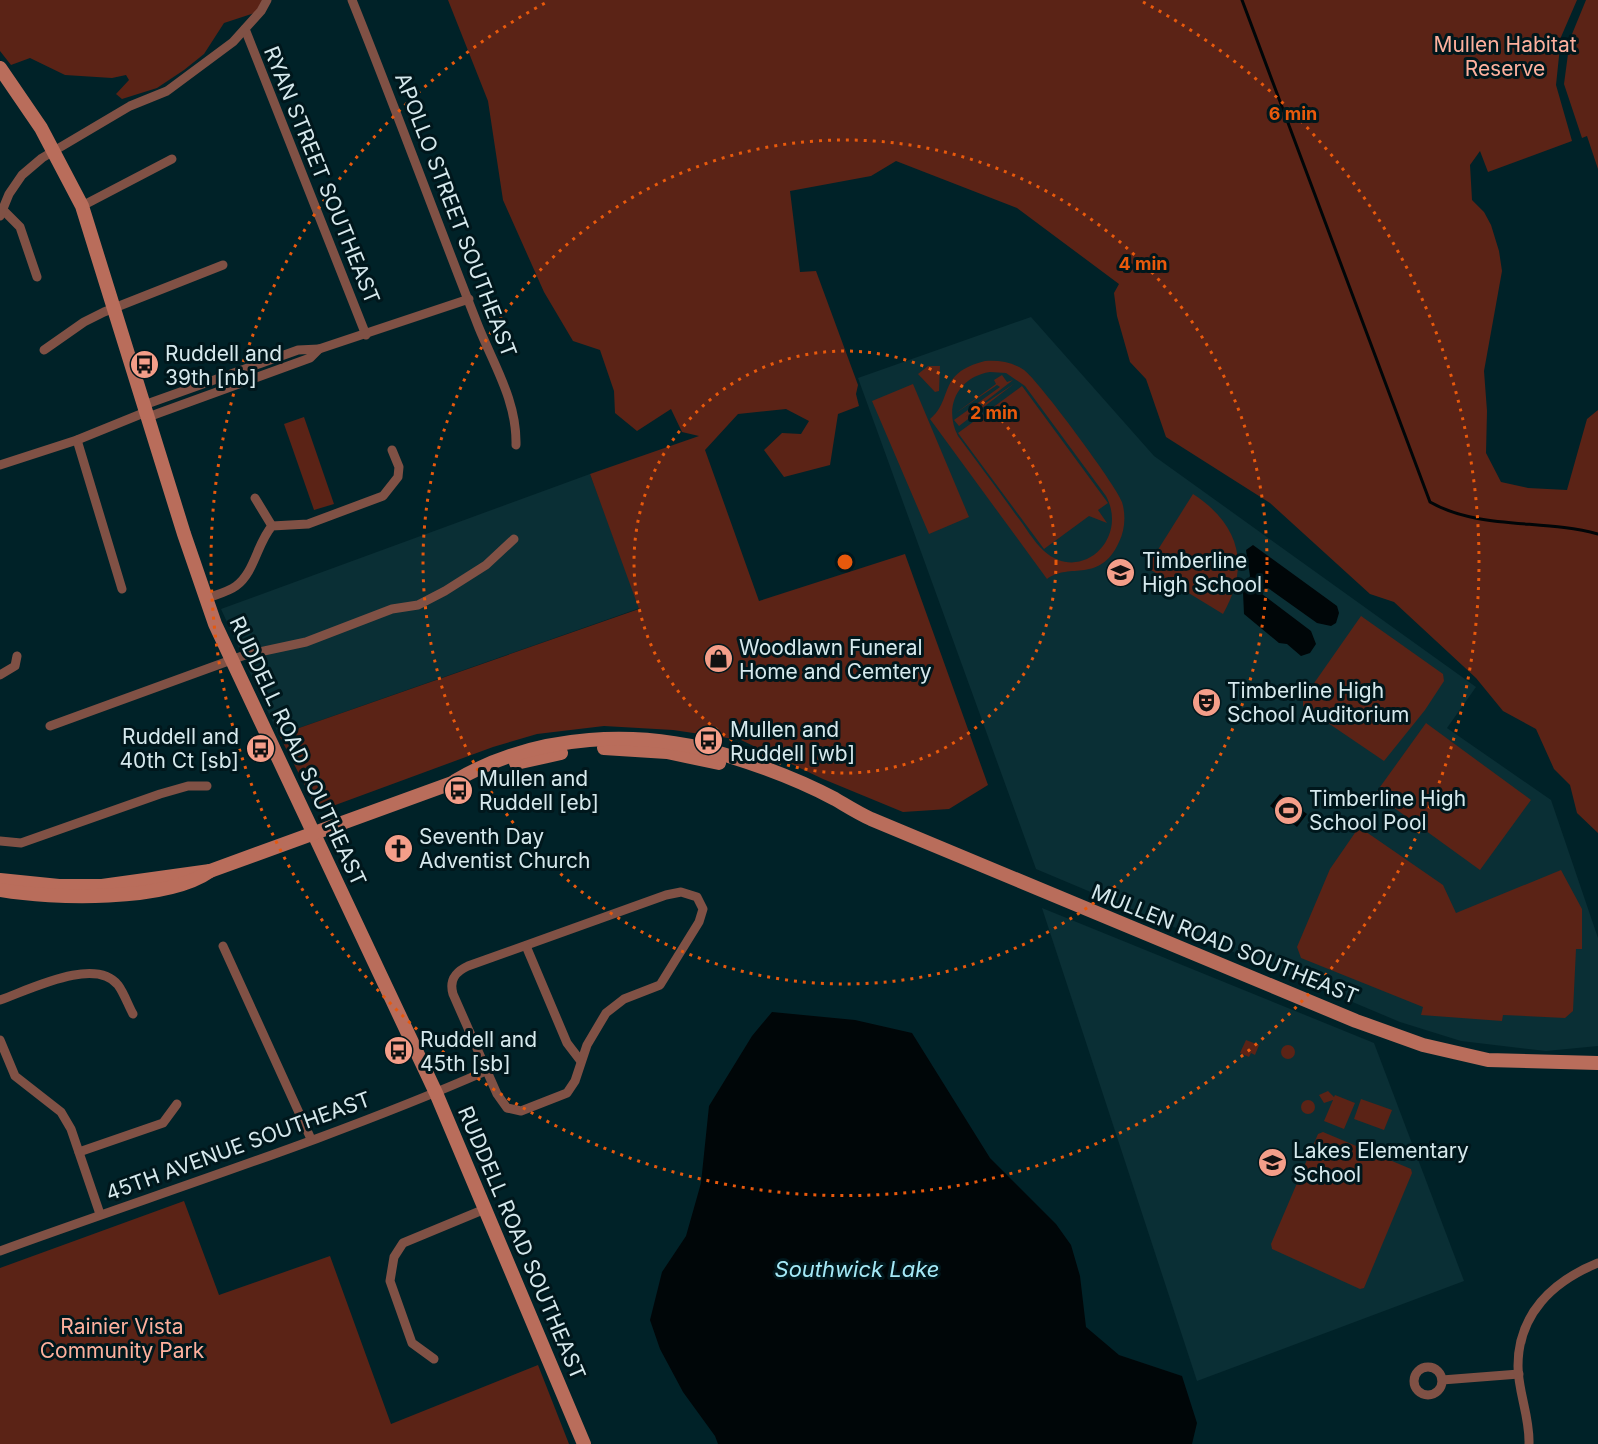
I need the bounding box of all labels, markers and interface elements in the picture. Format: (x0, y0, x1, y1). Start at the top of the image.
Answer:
park label: Mullen Habitat Reserve (1433, 32, 1577, 81)
street label: RYAN STREET SOUTHEAST (259, 43, 385, 307)
street label: APOLLO STREET SOUTHEAST (390, 69, 522, 361)
text: 6 min (1269, 103, 1317, 124)
text: 4 min (1119, 253, 1167, 274)
place label: Ruddell and 39th [nb] (165, 341, 282, 390)
bus stop icon: Ruddell and 39th [nb] (128, 349, 160, 381)
text: 2 min (970, 402, 1018, 423)
place label: Timberline High School (1142, 548, 1262, 597)
centre of rings (835, 552, 855, 572)
school or university icon: Timberline High School (1105, 556, 1137, 588)
street label: RUDDELL ROAD SOUTHEAST (224, 612, 372, 890)
place label: Woodlawn Funeral Home and Cemtery (739, 635, 932, 684)
shop icon: Woodlawn Funeral Home and Cemtery (702, 643, 734, 675)
place label: Timberline High School Auditorium (1227, 678, 1409, 727)
theatre icon: Timberline High School Auditorium (1190, 686, 1222, 718)
place label: Mullen and Ruddell [wb] (730, 717, 855, 766)
place label: Ruddell and 40th Ct [sb] (120, 724, 239, 773)
bus stop icon: Mullen and Ruddell [wb] (693, 725, 725, 757)
bus stop icon: Ruddell and 40th Ct [sb] (244, 732, 276, 764)
place label: Mullen and Ruddell [eb] (479, 766, 599, 815)
bus stop icon: Mullen and Ruddell [eb] (442, 774, 474, 806)
place label: Timberline High School Pool (1309, 786, 1466, 835)
sports icon: Timberline High School Pool (1272, 794, 1304, 826)
place label: Seventh Day Adventist Church (419, 824, 590, 873)
church icon: Seventh Day Adventist Church (382, 832, 414, 864)
street label: MULLEN ROAD SOUTHEAST (1088, 879, 1362, 1009)
place label: Ruddell and 45th [sb] (420, 1027, 537, 1076)
bus stop icon: Ruddell and 45th [sb] (383, 1035, 415, 1067)
street label: 45TH AVENUE SOUTHEAST (102, 1086, 374, 1206)
street label: RUDDELL ROAD SOUTHEAST (453, 1103, 591, 1383)
place label: Lakes Elementary School (1293, 1138, 1469, 1187)
school or university icon: Lakes Elementary School (1256, 1146, 1288, 1178)
water label: Southwick Lake (775, 1256, 939, 1282)
park label: Rainier Vista Community Park (40, 1314, 205, 1363)

